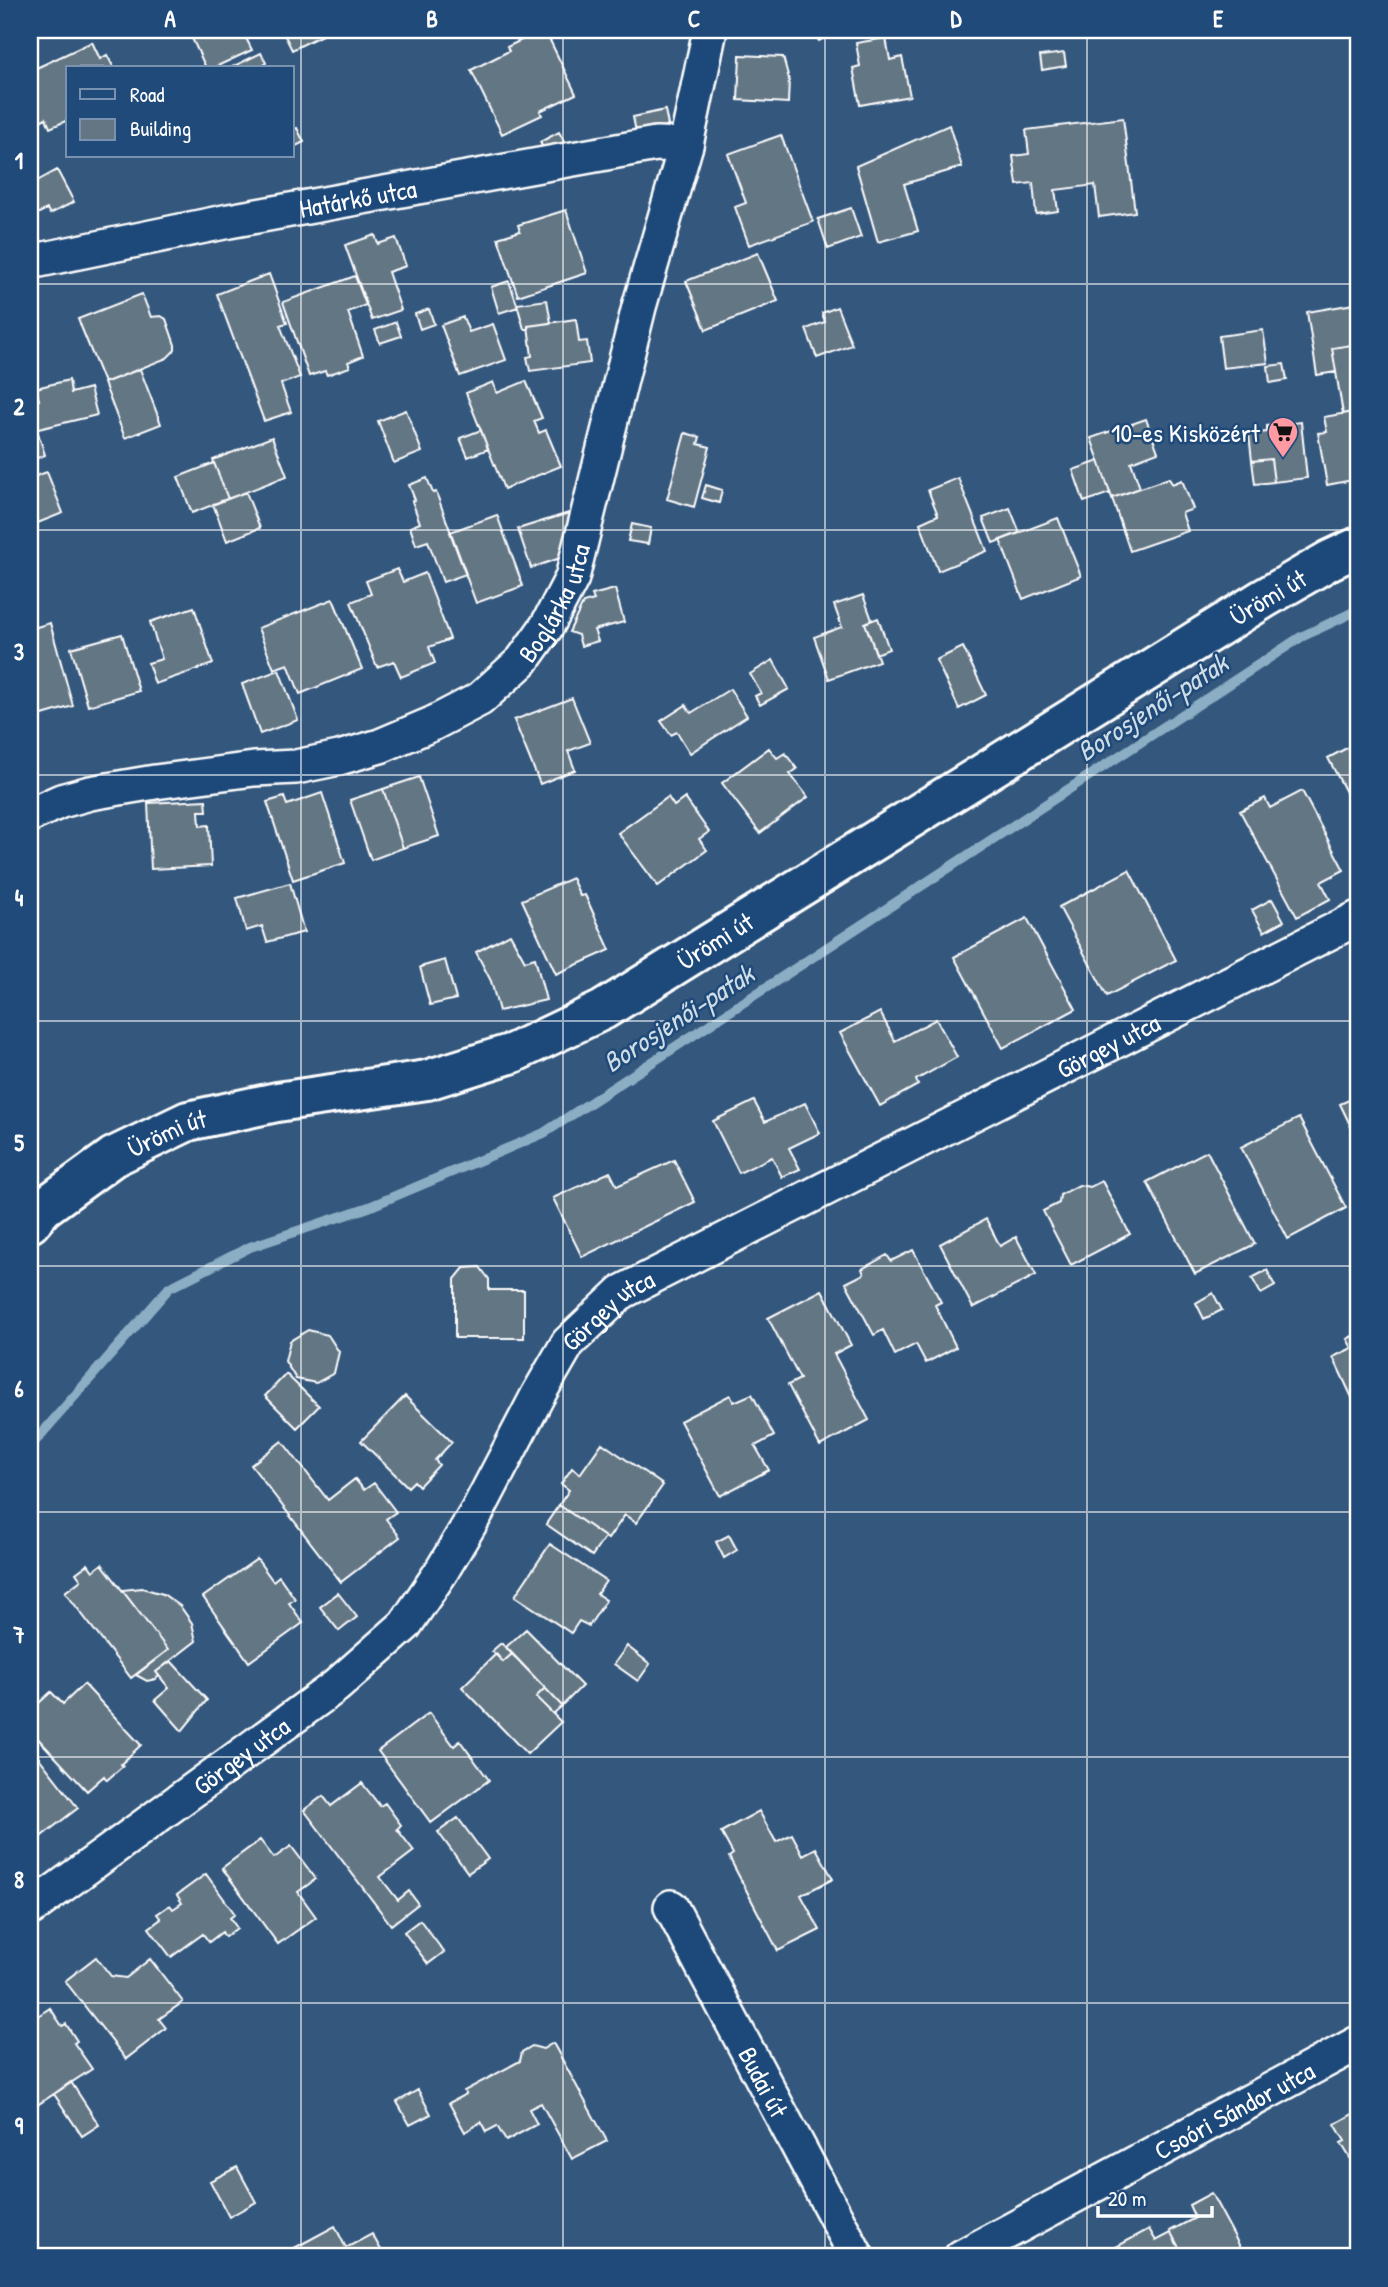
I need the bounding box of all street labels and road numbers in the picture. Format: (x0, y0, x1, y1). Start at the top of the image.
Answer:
street label: Határkő utca (296, 170, 419, 226)
street label: Boglárka utca (509, 540, 597, 669)
street label: Ürömi út (1223, 560, 1313, 633)
street label: Ürömi út (670, 903, 761, 977)
street label: Görgey utca (1050, 1004, 1166, 1086)
street label: Ürömi út (121, 1100, 210, 1165)
street label: Görgey utca (553, 1261, 660, 1358)
street label: Görgey utca (186, 1708, 296, 1802)
street label: Budai út (731, 2040, 797, 2124)
street label: Csoóri Sándor utca (1148, 2052, 1320, 2167)

